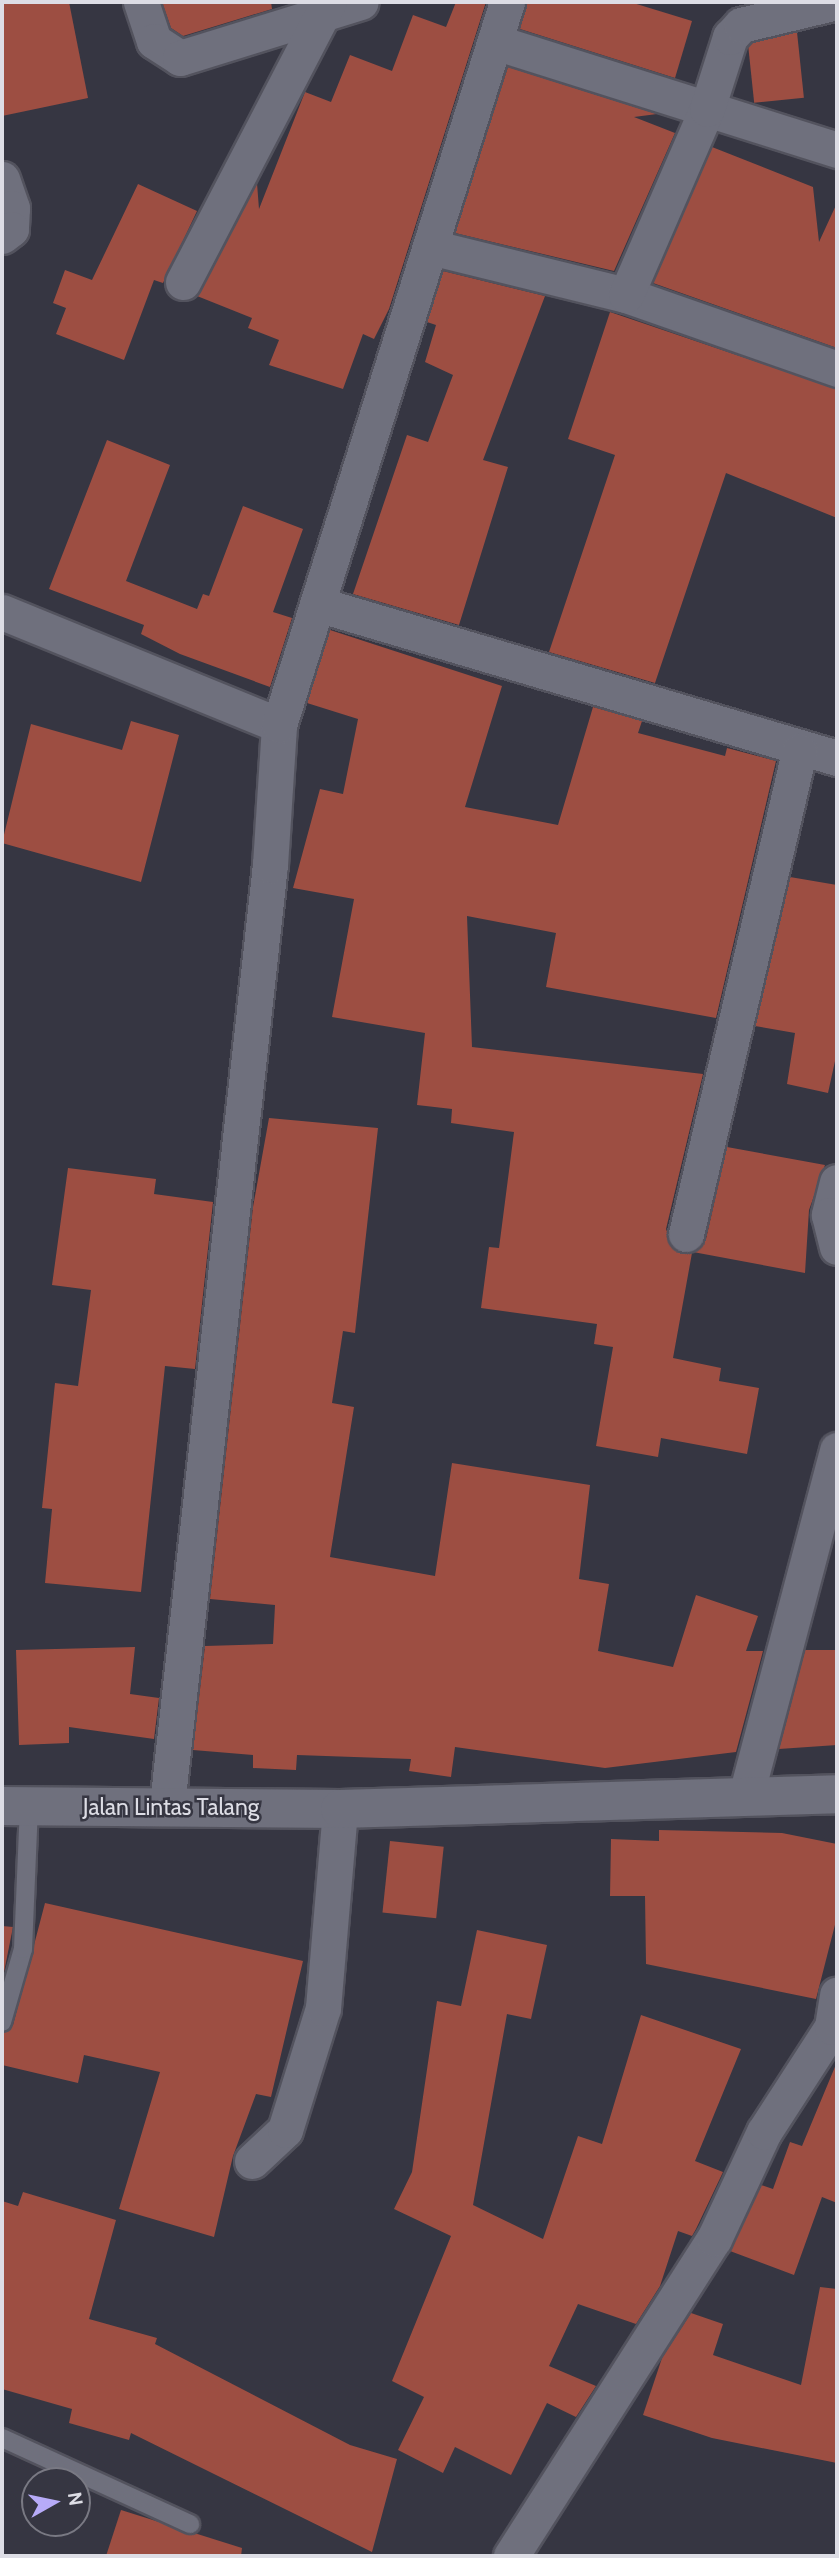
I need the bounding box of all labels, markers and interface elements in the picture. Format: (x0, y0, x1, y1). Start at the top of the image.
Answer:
street label: Jalan Lintas Talang (83, 1793, 259, 1821)
north arrow (21, 2467, 91, 2537)
text: N (63, 2491, 88, 2507)

